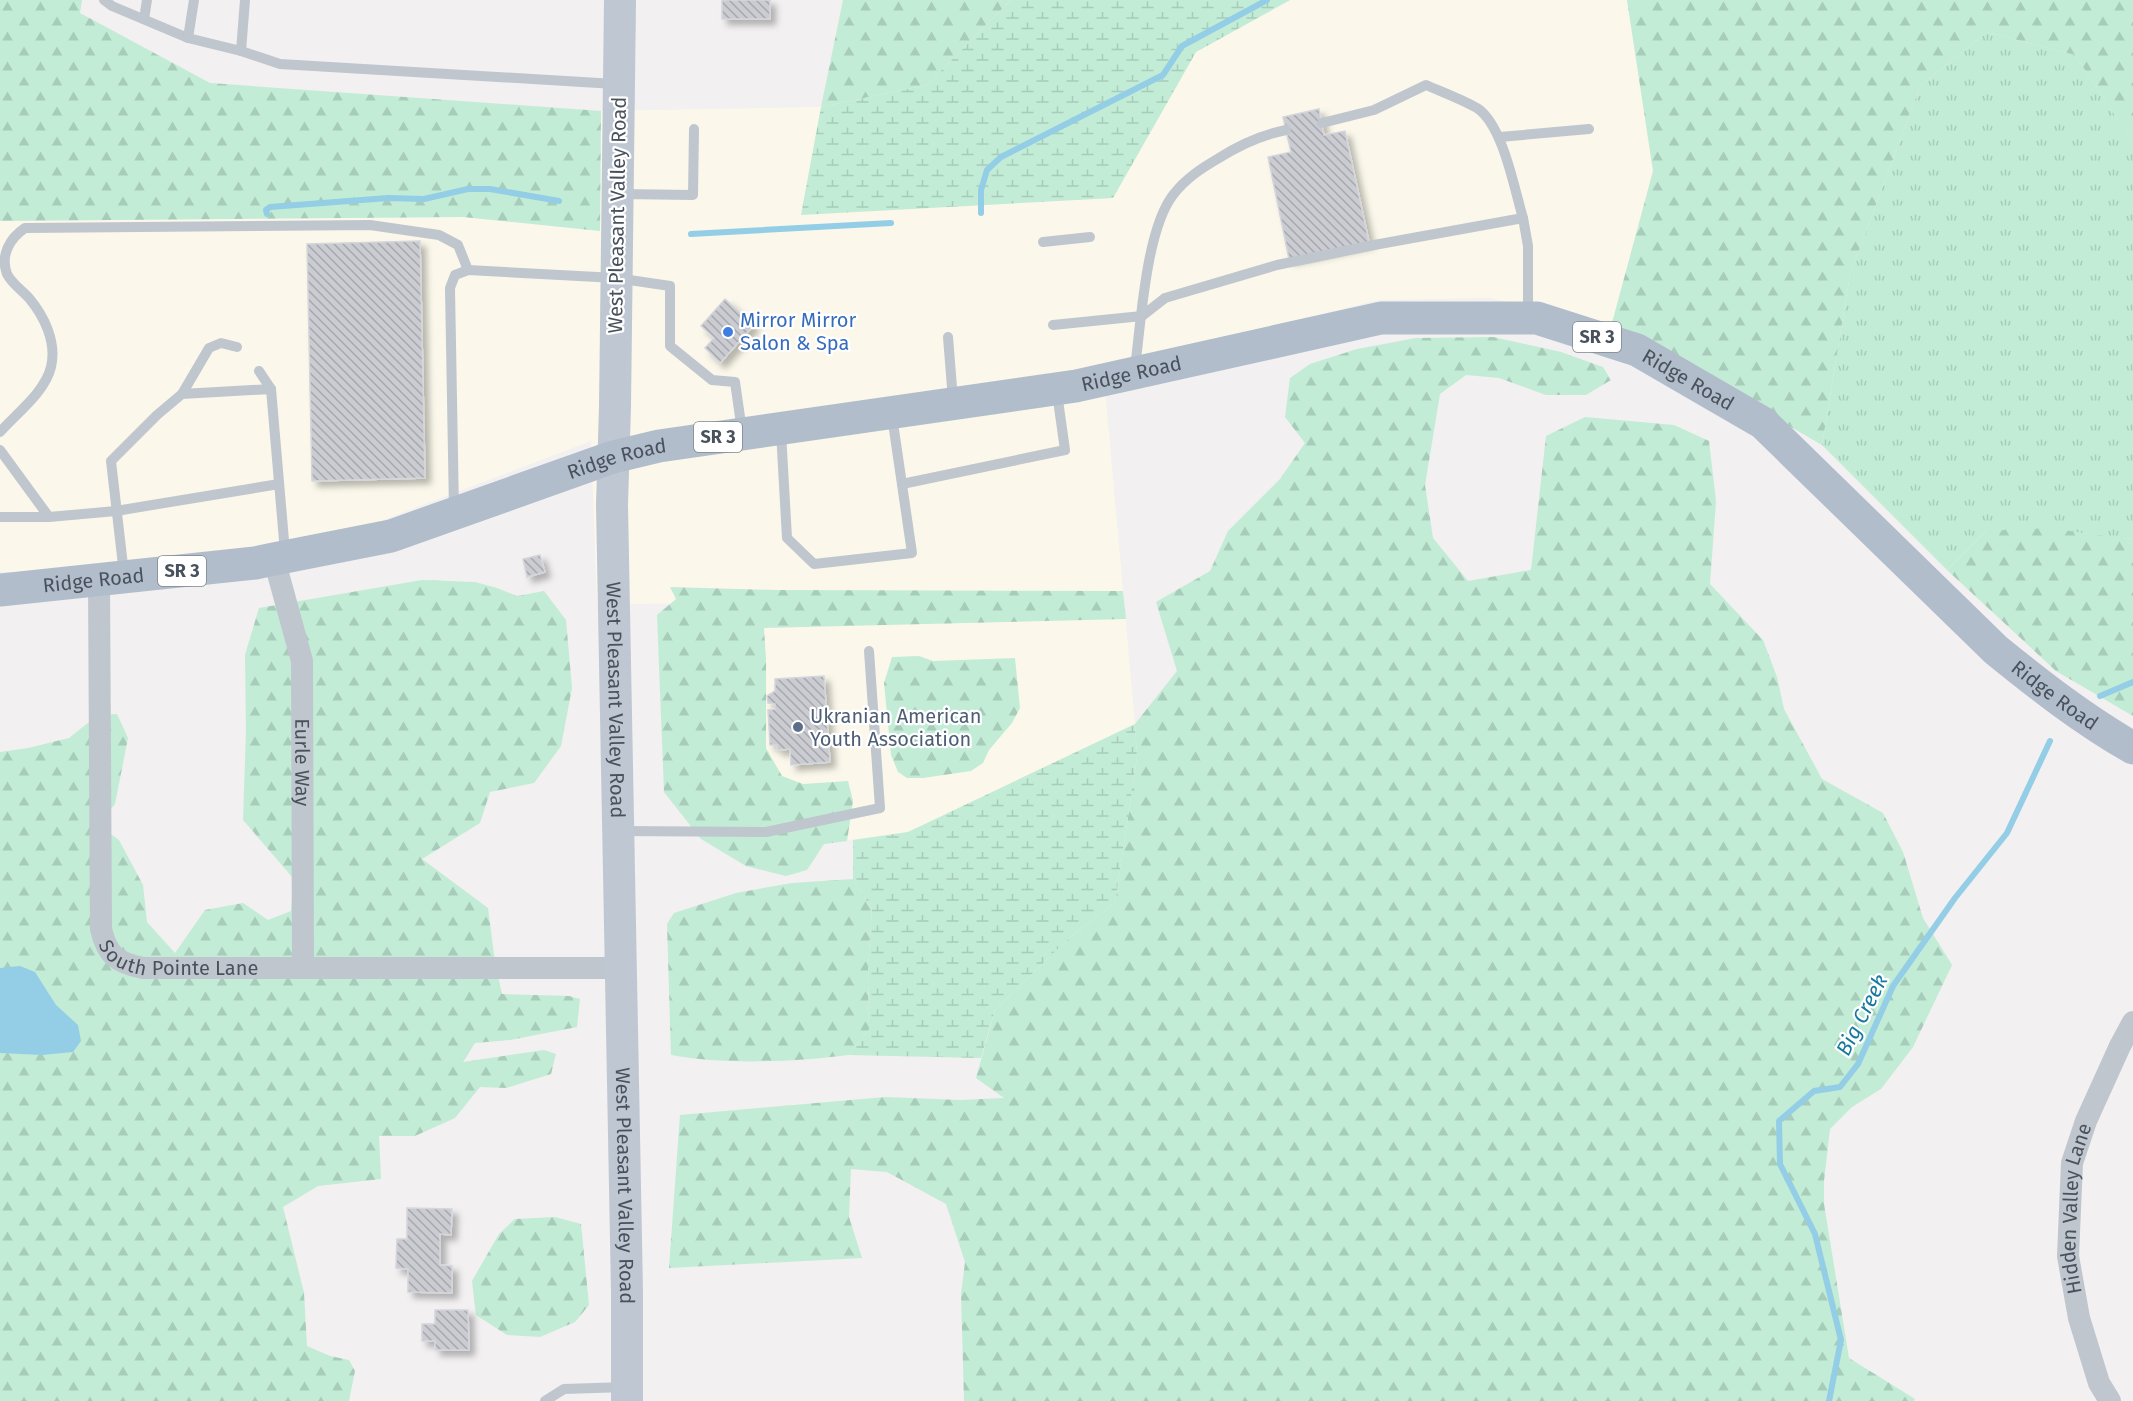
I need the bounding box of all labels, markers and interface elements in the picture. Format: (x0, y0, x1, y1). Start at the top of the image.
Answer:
street label: West Pleasant Valley Road (603, 97, 631, 333)
place label: Mirror Mirror Salon & Spa (740, 308, 856, 355)
road number: SR 3 (1573, 322, 1621, 352)
marker: Mirror Mirror Salon & Spa (721, 325, 735, 339)
street label: Ridge Road (1638, 344, 1738, 416)
street label: Ridge Road (1079, 351, 1184, 396)
road number: SR 3 (694, 422, 742, 452)
street label: Ridge Road (564, 433, 668, 484)
road number: SR 3 (158, 556, 206, 586)
street label: Ridge Road (41, 563, 146, 597)
street label: West Pleasant Valley Road (601, 581, 630, 819)
street label: Ridge Road (2007, 655, 2103, 735)
place label: Ukranian American Youth Association (810, 704, 981, 751)
street label: Eurle Way (290, 718, 314, 806)
marker: Ukranian American Youth Association (791, 720, 805, 734)
street label: South Pointe Lane (94, 936, 258, 980)
water label: Big Creek (1830, 970, 1894, 1060)
street label: West Pleasant Valley Road (611, 1067, 639, 1304)
street label: Hidden Valley Lane (2055, 1120, 2096, 1296)

